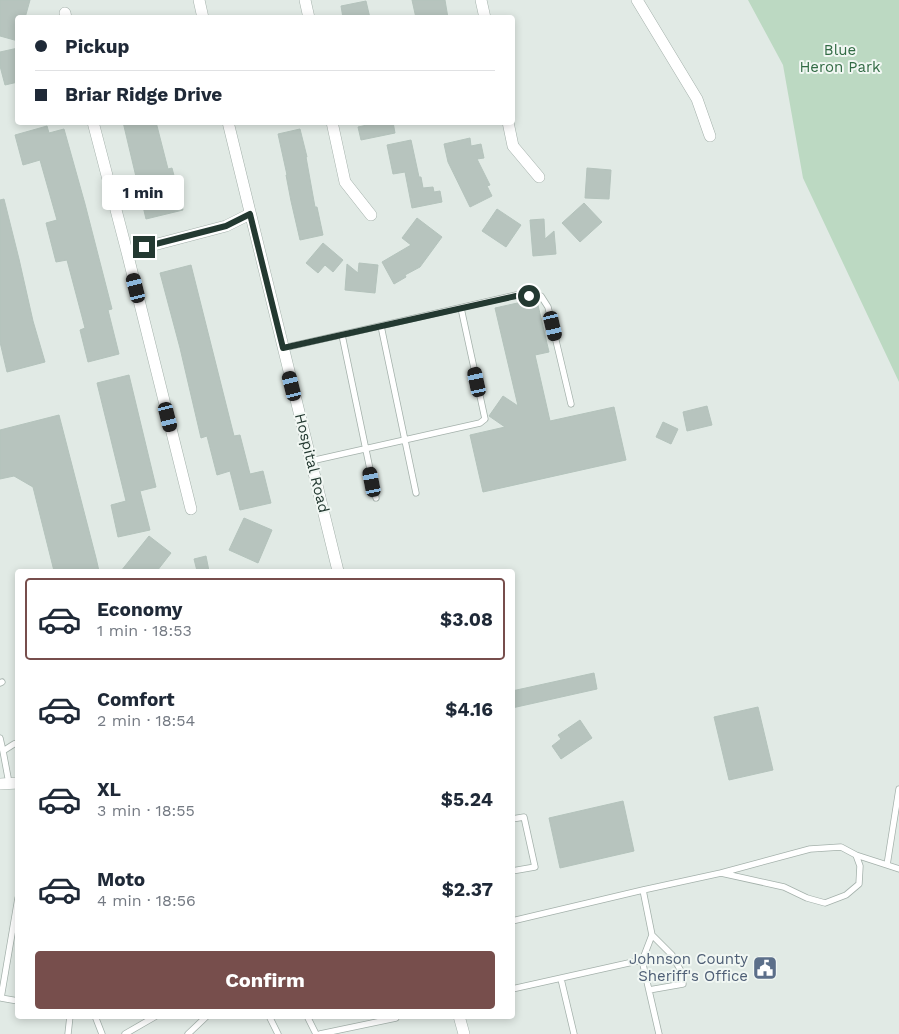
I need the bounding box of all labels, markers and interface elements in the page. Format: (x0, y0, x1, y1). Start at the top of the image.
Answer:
text: Pickup (65, 35, 129, 58)
park label: Blue Heron Park (799, 41, 881, 76)
text: Briar Ridge Drive (65, 83, 222, 106)
callout: 1 min (103, 174, 185, 210)
text: 1 min (122, 183, 164, 202)
route end (133, 236, 155, 258)
car (125, 272, 146, 304)
route start (518, 285, 540, 307)
car (542, 310, 563, 342)
car (466, 366, 487, 398)
car (281, 370, 302, 402)
car (157, 401, 178, 433)
street label: Hospital Road (291, 411, 333, 515)
car (361, 466, 382, 498)
icon: car (37, 597, 82, 642)
text: Economy (97, 598, 182, 621)
text: $3.08 (440, 608, 493, 631)
text: 1 min · 18:53 (97, 621, 192, 640)
icon: car (37, 687, 82, 732)
text: Comfort (97, 688, 175, 711)
text: $4.16 (445, 698, 493, 721)
text: 2 min · 18:54 (97, 711, 195, 730)
icon: car (37, 777, 82, 822)
text: XL (97, 778, 121, 801)
text: $5.24 (441, 788, 493, 811)
text: 3 min · 18:55 (97, 801, 195, 820)
icon: car (37, 867, 82, 912)
text: Moto (97, 868, 145, 891)
text: $2.37 (442, 878, 493, 901)
text: 4 min · 18:56 (97, 891, 196, 910)
place label: Johnson County Sheriff's Office (629, 950, 748, 985)
button: Confirm (35, 951, 495, 1009)
public building icon: Johnson County Sheriff's Office (752, 955, 778, 981)

